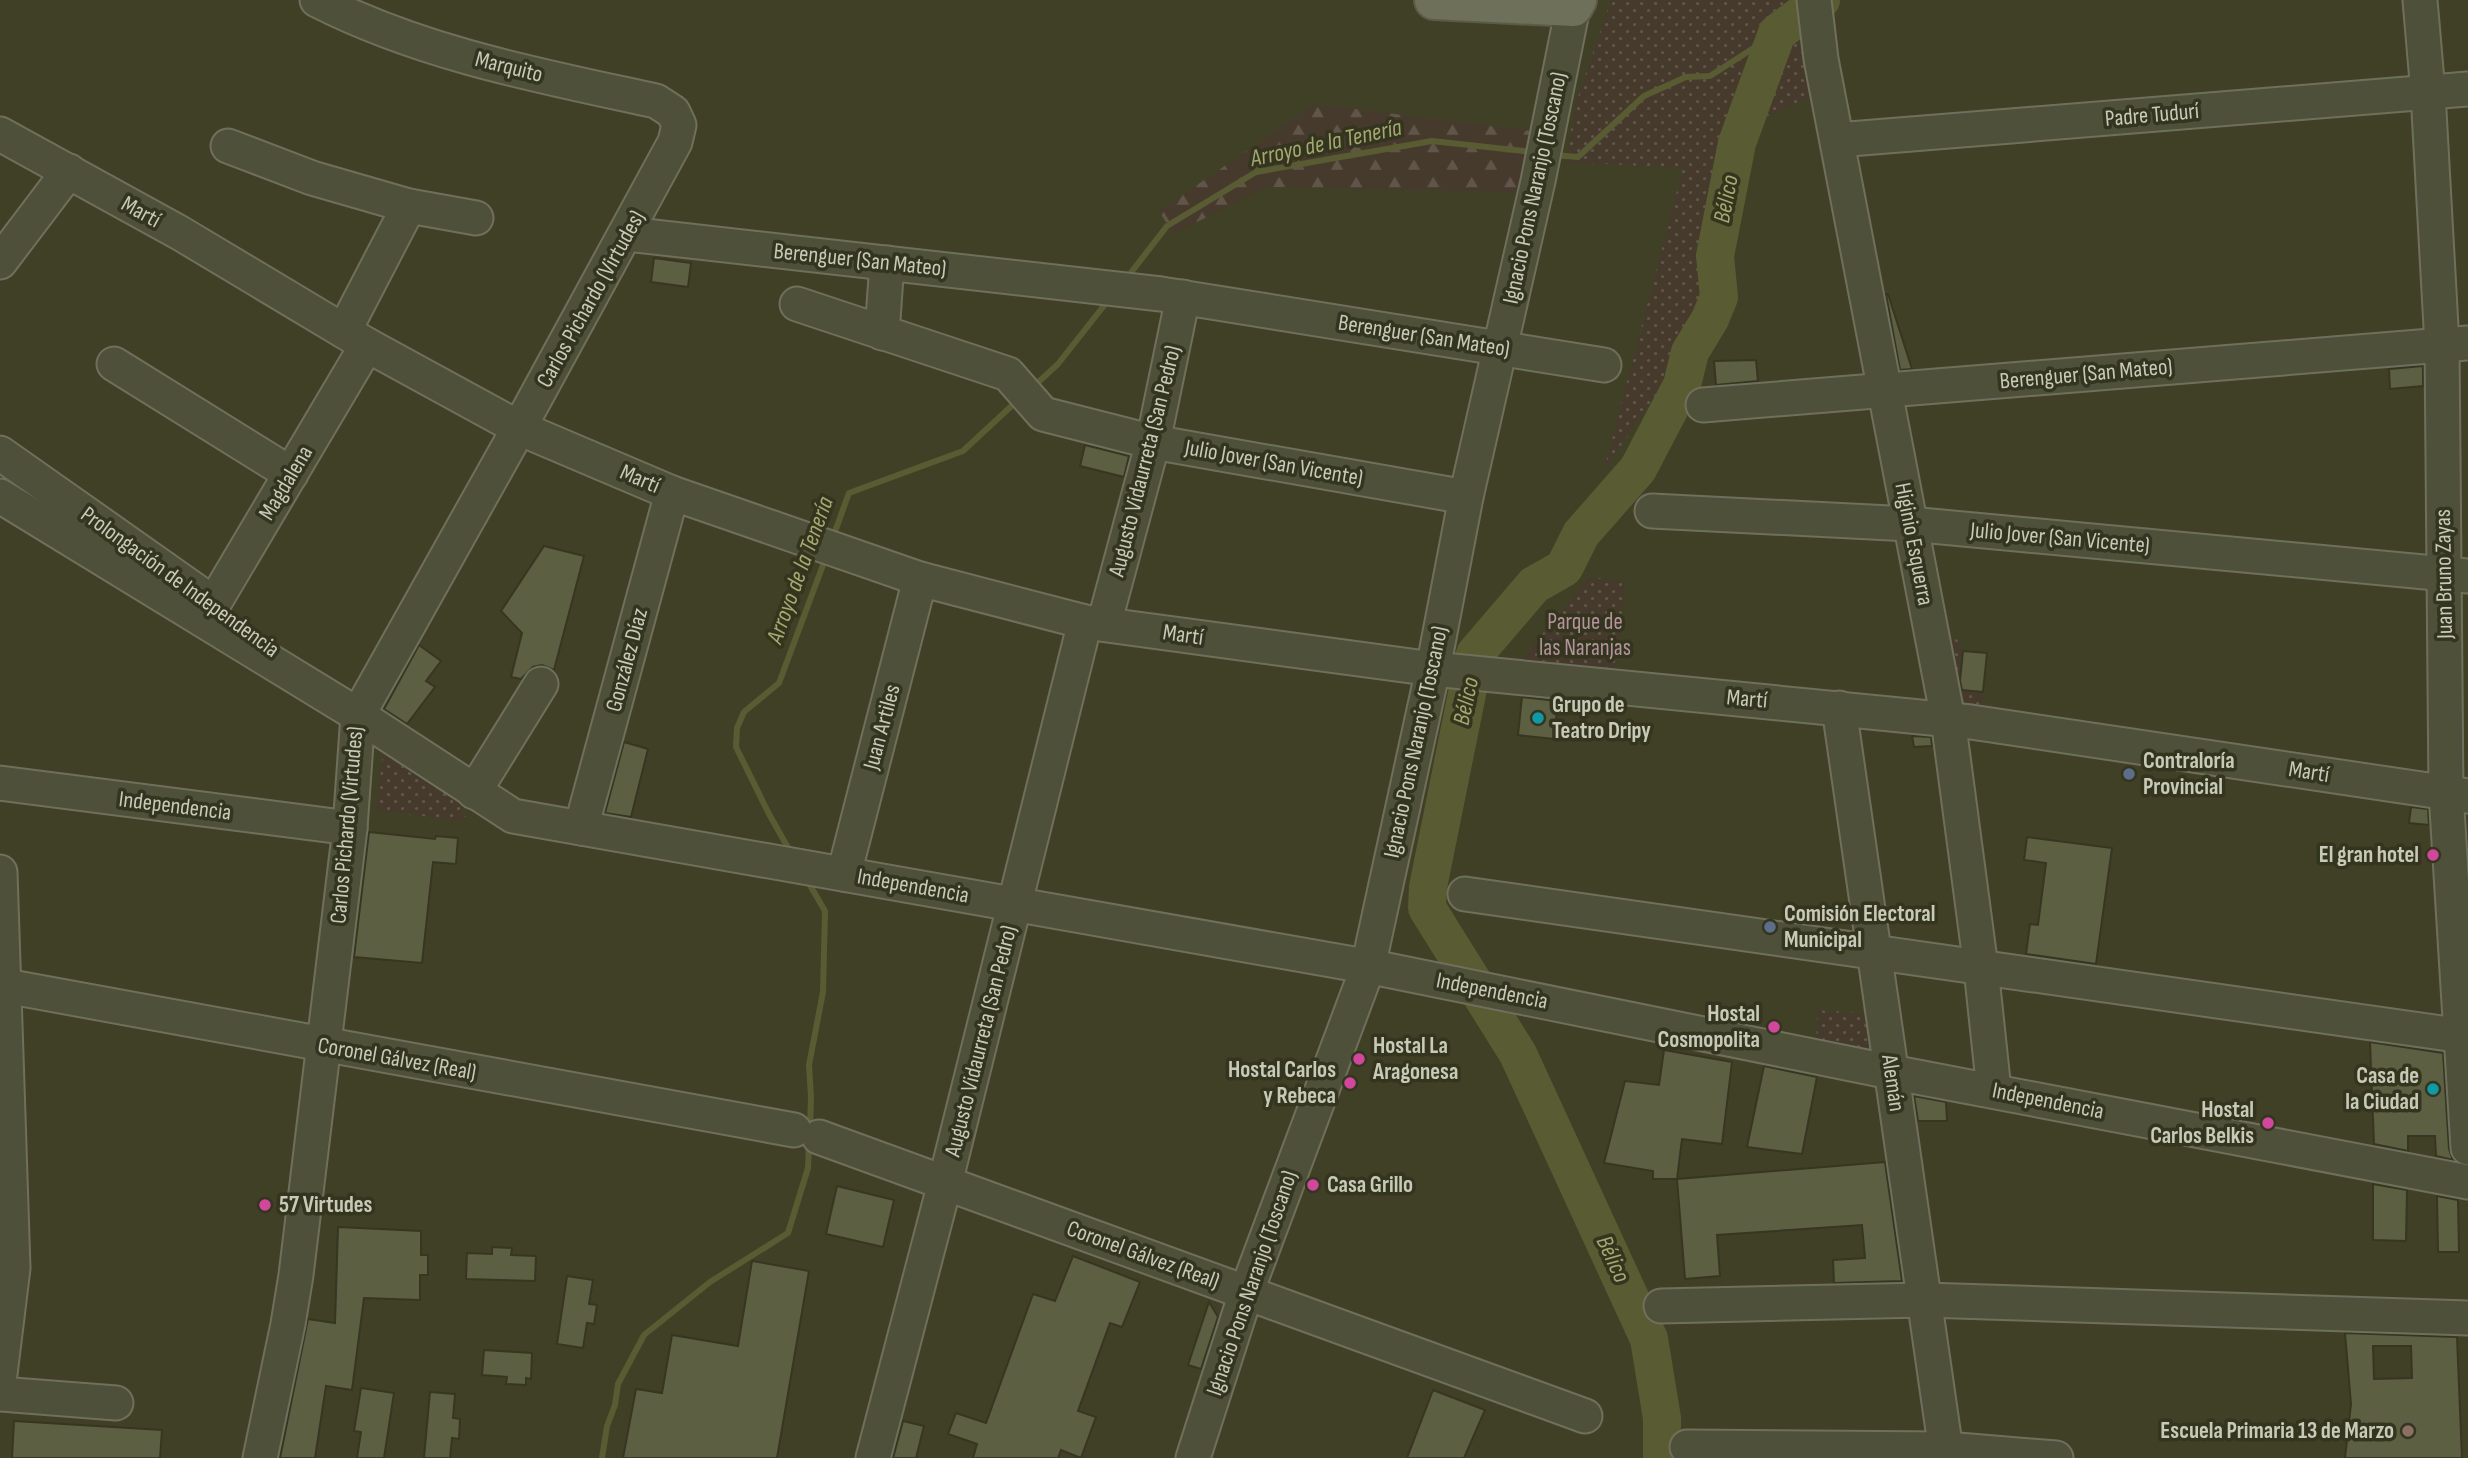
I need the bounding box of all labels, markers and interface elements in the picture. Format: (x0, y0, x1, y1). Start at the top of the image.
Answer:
street label: Marquito (472, 45, 546, 89)
street label: Ignacio Pons Naranjo (Toscano) (1497, 70, 1573, 306)
street label: Padre Tudurí (2104, 97, 2201, 133)
water label: Arroyo de la Tenería (1247, 113, 1405, 173)
water label: Bélico (1707, 172, 1745, 225)
street label: Martí (116, 190, 166, 234)
street label: Carlos Pichardo (Virtudes) (531, 206, 651, 392)
street label: Berenguer (San Mateo) (772, 237, 948, 283)
street label: Berenguer (San Mateo) (1336, 309, 1512, 363)
street label: Augusto Vidaurreta (San Pedro) (1102, 343, 1187, 580)
street label: Berenguer (San Mateo) (1998, 352, 2174, 396)
street label: Julio Jover (San Vicente) (1182, 433, 1365, 492)
street label: Magdalena (253, 441, 319, 525)
street label: Martí (616, 458, 665, 500)
street label: Higinio Esquerra (1888, 480, 1940, 608)
water label: Arroyo de la Tenería (760, 492, 840, 648)
street label: Prolongación de Independencia (75, 500, 285, 664)
street label: Juan Bruno Zayas (2429, 509, 2459, 640)
street label: Julio Jover (San Vicente) (1968, 516, 2151, 560)
street label: González Díaz (600, 605, 654, 715)
park label: Parque de las Naranjas (1539, 608, 1631, 662)
street label: Martí (1161, 618, 1206, 652)
street label: Ignacio Pons Naranjo (Toscano) (1378, 624, 1454, 860)
water label: Bélico (1447, 674, 1485, 728)
street label: Juan Artiles (857, 681, 907, 774)
street label: Martí (1726, 683, 1769, 715)
place label: Grupo de Teatro Dripy (1552, 691, 1651, 745)
marker: Grupo de Teatro Dripy (1530, 710, 1546, 726)
street label: Carlos Pichardo (Virtudes) (324, 725, 370, 925)
place label: Contraloría Provincial (2143, 747, 2235, 801)
street label: Martí (2287, 755, 2332, 789)
marker: Contraloría Provincial (2121, 766, 2137, 782)
street label: Independencia (117, 785, 233, 827)
place label: El gran hotel (2319, 841, 2419, 869)
marker: El gran hotel (2425, 847, 2441, 863)
street label: Independencia (855, 862, 971, 910)
place label: Comisión Electoral Municipal (1784, 900, 1935, 954)
marker: Comisión Electoral Municipal (1762, 919, 1778, 935)
street label: Augusto Vidaurreta (San Pedro) (938, 923, 1023, 1160)
street label: Independencia (1434, 966, 1550, 1016)
place label: Hostal Cosmopolita (1658, 1000, 1760, 1054)
marker: Hostal Cosmopolita (1766, 1019, 1782, 1035)
street label: Coronel Gálvez (Real) (316, 1031, 478, 1087)
place label: Hostal La Aragonesa (1372, 1032, 1458, 1086)
marker: Hostal La Aragonesa (1351, 1051, 1367, 1067)
street label: Alemán (1875, 1052, 1911, 1113)
place label: Hostal Carlos y Rebeca (1228, 1056, 1336, 1110)
place label: Casa de la Ciudad (2345, 1062, 2419, 1116)
marker: Hostal Carlos y Rebeca (1342, 1075, 1358, 1091)
street label: Independencia (1990, 1076, 2106, 1126)
marker: Casa de la Ciudad (2425, 1081, 2441, 1097)
place label: Hostal Carlos Belkis (2150, 1096, 2254, 1150)
marker: Hostal Carlos Belkis (2260, 1115, 2276, 1131)
street label: Ignacio Pons Naranjo (Toscano) (1200, 1167, 1304, 1399)
place label: Casa Grillo (1327, 1171, 1413, 1199)
marker: Casa Grillo (1305, 1177, 1321, 1193)
place label: 57 Virtudes (279, 1191, 373, 1219)
marker: 57 Virtudes (257, 1197, 273, 1213)
street label: Coronel Gálvez (Real) (1063, 1214, 1223, 1296)
water label: Bélico (1590, 1231, 1636, 1287)
place label: Escuela Primaria 13 de Marzo (2160, 1417, 2394, 1445)
marker: Escuela Primaria 13 de Marzo (2400, 1423, 2416, 1439)

